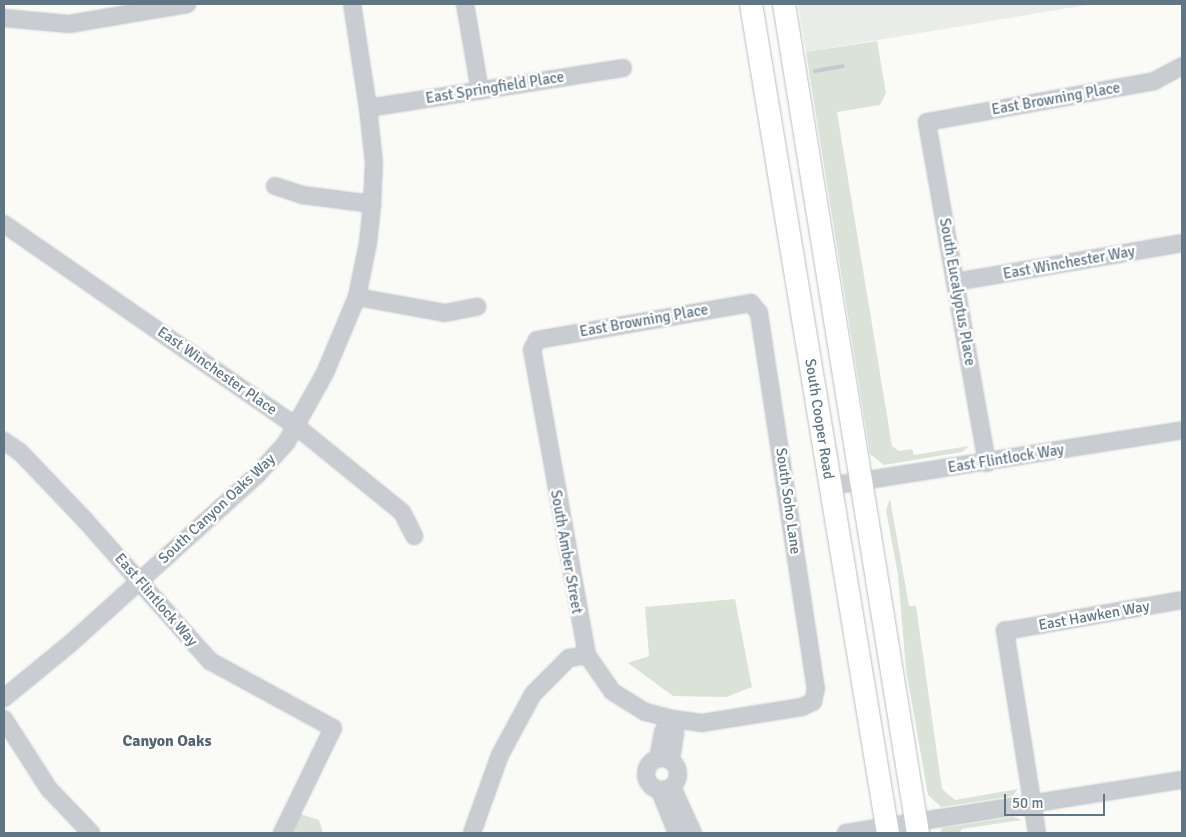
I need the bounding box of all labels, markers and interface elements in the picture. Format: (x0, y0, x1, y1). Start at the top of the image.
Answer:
street label: East Springfield Place (424, 68, 566, 108)
street label: East Browning Place (990, 79, 1122, 119)
street label: South Eucalyptus Place (935, 217, 979, 367)
street label: East Winchester Way (1002, 243, 1136, 283)
street label: East Browning Place (578, 301, 710, 341)
street label: East Winchester Place (154, 323, 280, 419)
street label: South Cooper Road (801, 357, 837, 481)
street label: East Flintlock Way (947, 441, 1065, 477)
street label: South Soho Lane (772, 447, 804, 555)
street label: South Canyon Oaks Way (155, 450, 279, 568)
street label: South Amber Street (546, 489, 586, 615)
street label: East Flintlock Way (111, 550, 201, 650)
street label: East Hawken Way (1037, 597, 1151, 635)
district label: Canyon Oaks (122, 731, 212, 751)
scale bar (1006, 784, 1107, 816)
text: 50 m (1012, 794, 1043, 812)

